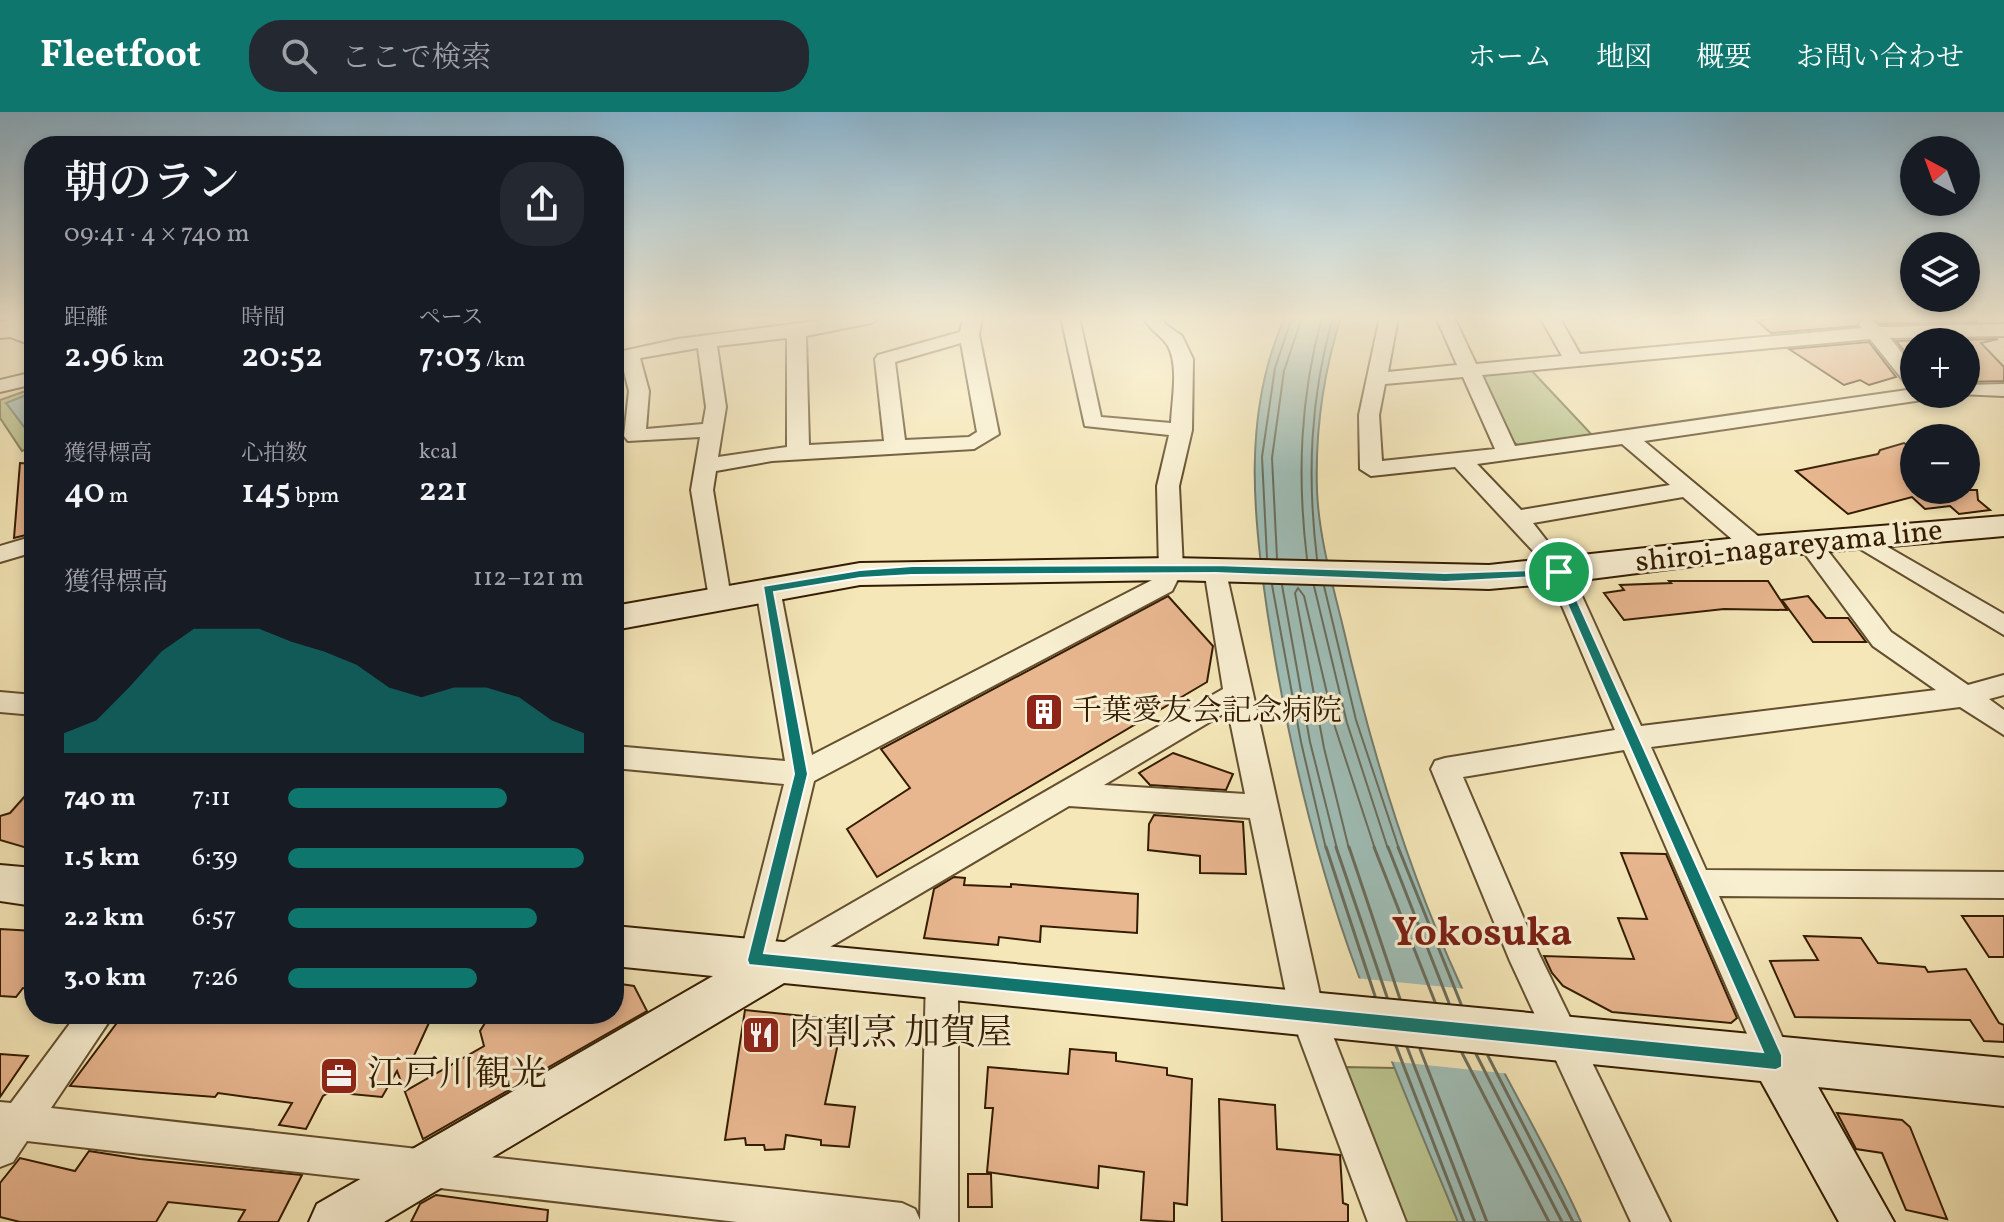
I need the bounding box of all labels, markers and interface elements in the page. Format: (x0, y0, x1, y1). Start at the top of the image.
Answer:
search box (249, 20, 809, 92)
text: Fleetfoot (40, 30, 201, 83)
icon: search (277, 34, 321, 78)
text: ここで検索 (341, 38, 491, 80)
text: ホーム (1468, 39, 1552, 78)
text: 地図 (1596, 39, 1652, 78)
text: 概要 (1696, 39, 1752, 78)
text: お問い合わせ (1796, 39, 1964, 78)
north arrow (1900, 136, 1980, 216)
map controls (1900, 136, 1980, 504)
text: 朝のラン (64, 155, 240, 216)
button: share (500, 162, 584, 246)
text: 09:41 · 4 × 740 m (64, 216, 250, 252)
button: layers (1900, 232, 1980, 312)
text: 距離 (64, 303, 108, 334)
text: 時間 (241, 303, 285, 334)
text: ペース (419, 303, 484, 334)
button: + (1900, 328, 1980, 408)
text: 2.96 (64, 334, 128, 381)
text: 20:52 (241, 334, 323, 381)
text: 7:03 (419, 334, 482, 381)
text: km (128, 345, 164, 376)
text: /km (482, 345, 525, 376)
button: − (1900, 424, 1980, 504)
text: kcal (419, 437, 458, 468)
text: 獲得標高 (64, 439, 152, 470)
text: 心拍数 (241, 439, 307, 470)
text: 221 (419, 468, 468, 515)
text: 40 (64, 470, 105, 517)
text: 145 (241, 470, 291, 517)
text: m (105, 481, 128, 512)
text: bpm (291, 481, 339, 512)
street label: shiroi-nagareyama line (1634, 510, 1944, 584)
pin (1525, 538, 1593, 606)
icon: arrive (1537, 550, 1581, 594)
text: 112–121 m (473, 560, 584, 596)
text: 獲得標高 (64, 565, 168, 601)
building icon: 千葉愛友会記念病院 (1023, 691, 1065, 733)
place label: 千葉愛友会記念病院 (1072, 691, 1342, 733)
text: 740 m (64, 780, 136, 816)
text: 7:11 (192, 780, 231, 816)
text: 1.5 km (64, 840, 140, 876)
text: 6:39 (192, 840, 238, 876)
text: 2.2 km (64, 900, 145, 936)
text: 6:57 (192, 900, 236, 936)
district label: Yokosuka (1392, 907, 1572, 963)
text: 3.0 km (64, 960, 147, 996)
text: 7:26 (192, 960, 238, 996)
place label: 肉割烹 加賀屋 (789, 1010, 1012, 1060)
restaurant icon: 肉割烹 加賀屋 (740, 1014, 782, 1056)
place label: 江戸川観光 (367, 1051, 547, 1101)
office icon: 江戸川観光 (318, 1055, 360, 1097)

